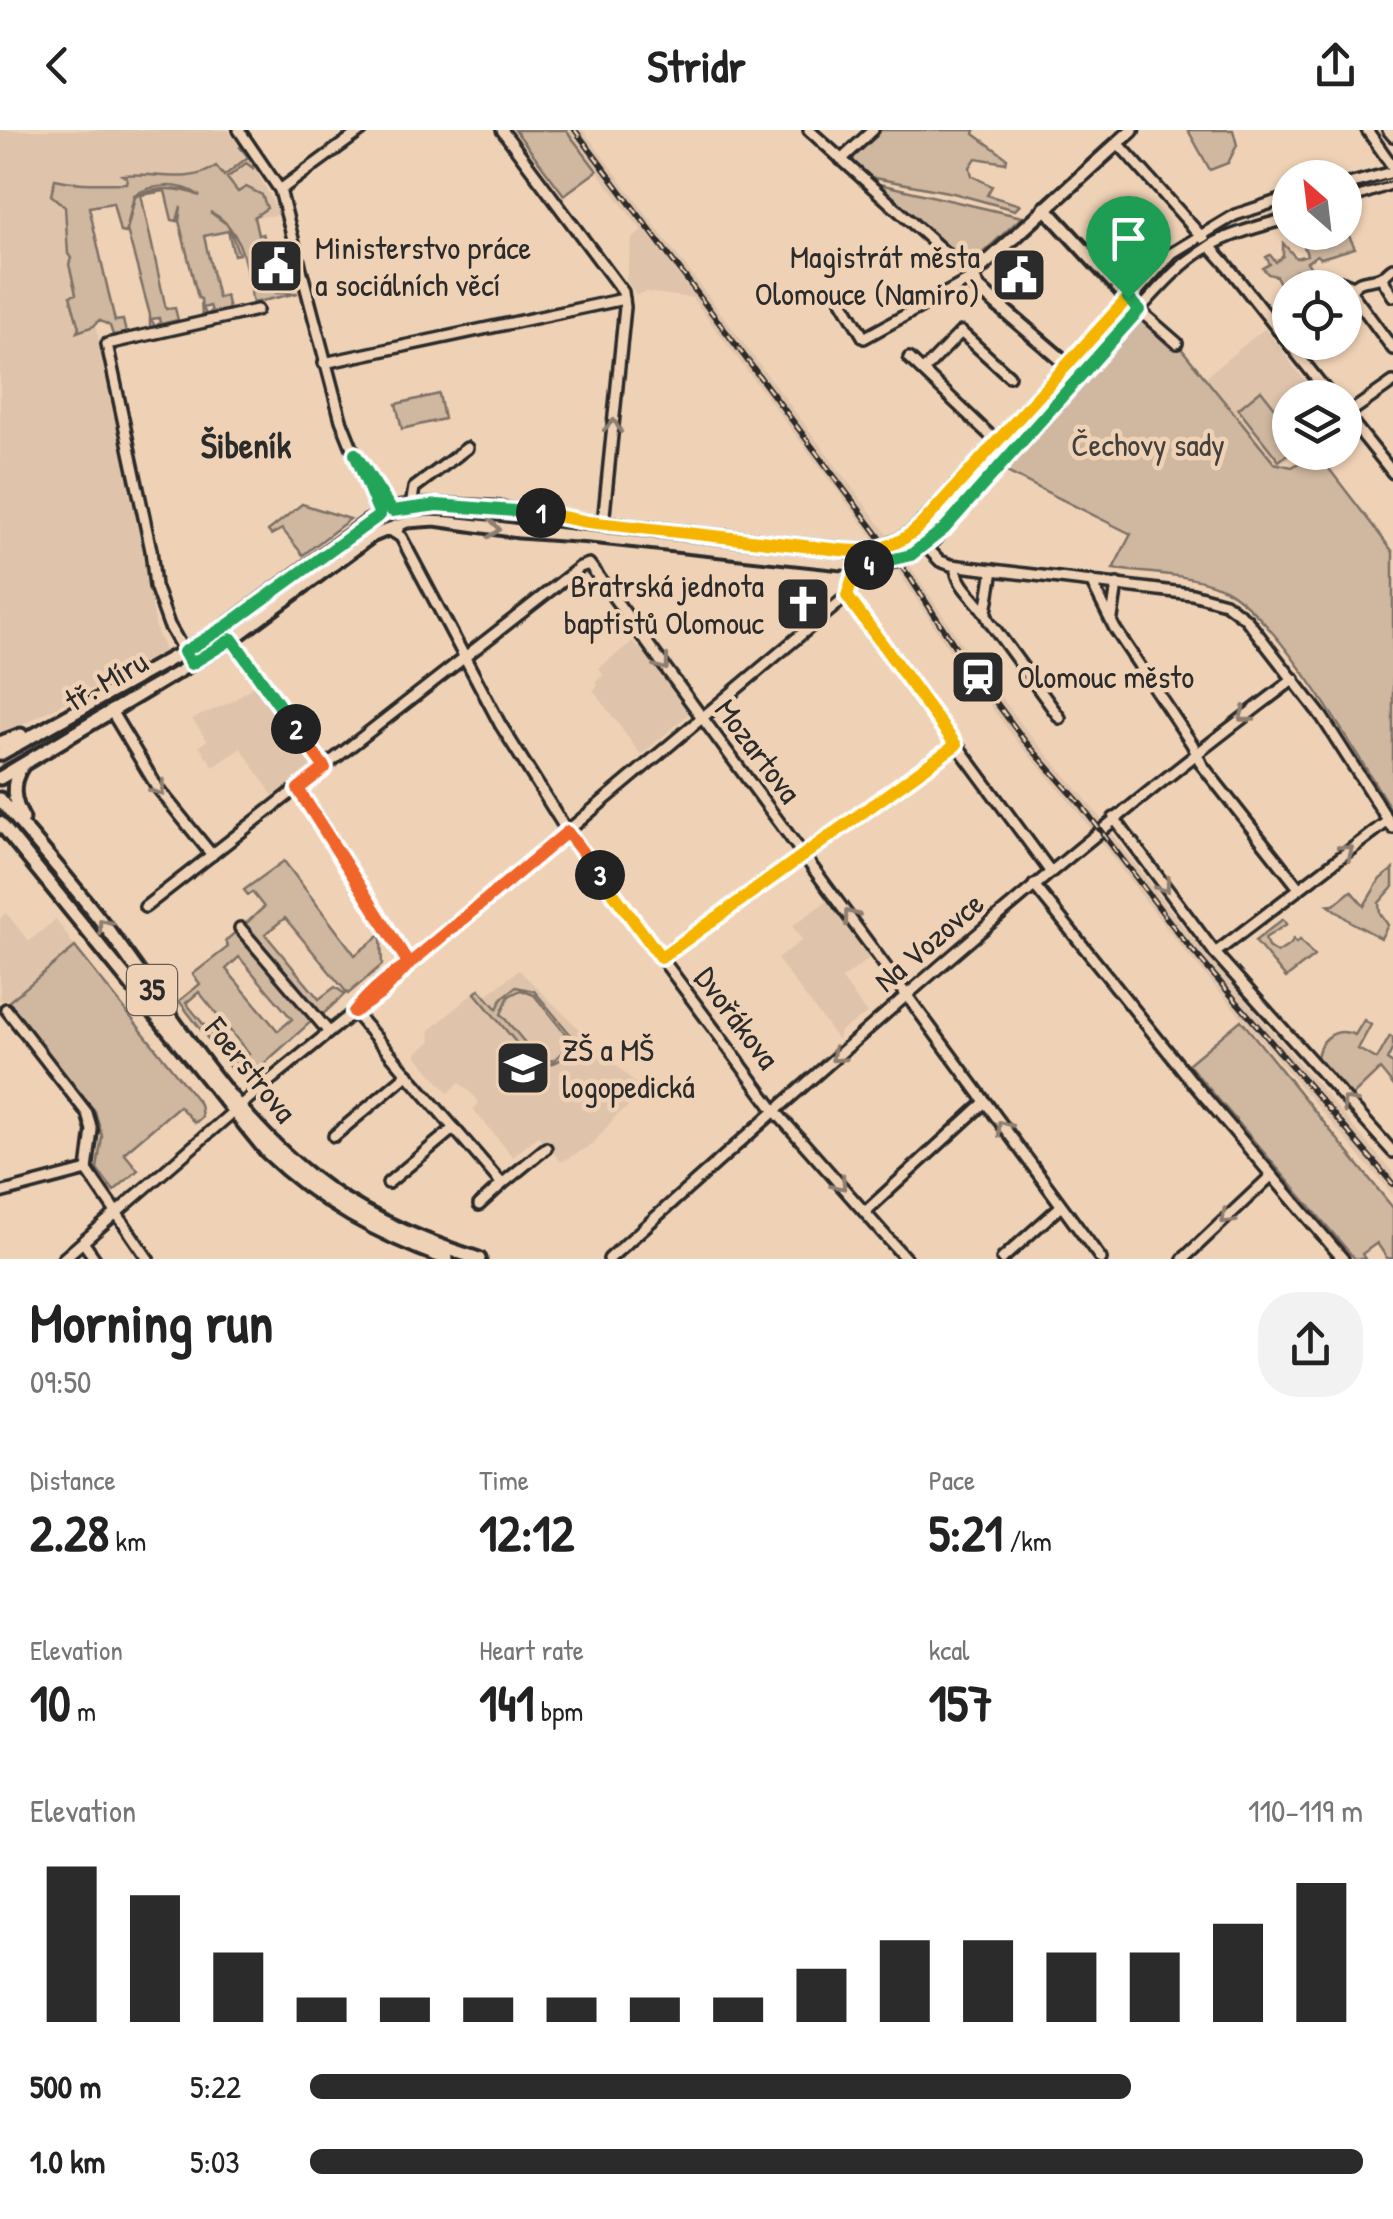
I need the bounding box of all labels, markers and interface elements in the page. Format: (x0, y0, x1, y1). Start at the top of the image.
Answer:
text: Stridr (647, 35, 746, 96)
icon: back (30, 38, 85, 93)
icon: share (1308, 38, 1363, 93)
north arrow (1272, 160, 1362, 250)
map controls (1272, 160, 1362, 470)
pin (1086, 196, 1171, 299)
icon: arrive (1101, 211, 1156, 266)
place label: Ministerstvo práce a sociálních věcí (315, 226, 532, 306)
place label: Magistrát města Olomouce (Namiro) (755, 235, 980, 315)
public building icon: Ministerstvo práce a sociálních věcí (246, 236, 306, 296)
public building icon: Magistrát města Olomouce (Namiro) (989, 245, 1049, 305)
button: locate (1272, 270, 1362, 360)
button: layers (1272, 380, 1362, 470)
one-way arrow (602, 418, 623, 434)
district label: Šibeník (201, 422, 292, 469)
park label: Čechovy sady (1071, 423, 1225, 466)
pin: 1 (516, 488, 566, 538)
text: 1 (536, 494, 546, 532)
one-way arrow (487, 518, 503, 539)
pin: 4 (844, 540, 894, 590)
text: 4 (864, 546, 874, 584)
place label: Bratrská jednota baptistů Olomouc (564, 564, 765, 644)
church icon: Bratrská jednota baptistů Olomouc (773, 574, 833, 634)
street label: tř. Míru (57, 640, 155, 721)
station icon: Olomouc město (948, 647, 1008, 707)
one-way arrow (652, 653, 669, 671)
place label: Olomouc město (1017, 655, 1194, 698)
street label: Mozartova (705, 690, 812, 811)
pin: 2 (271, 704, 321, 754)
one-way arrow (1238, 704, 1256, 722)
text: 2 (289, 710, 303, 748)
one-way arrow (147, 777, 165, 796)
one-way arrow (1336, 845, 1354, 862)
pin: 3 (575, 850, 625, 900)
text: 3 (594, 856, 606, 894)
one-way arrow (1153, 875, 1170, 893)
street label: Na Vozovce (865, 882, 993, 1001)
one-way arrow (845, 909, 862, 927)
one-way arrow (98, 918, 116, 936)
street label: Dvořákova (685, 958, 790, 1077)
road number: 35 (127, 965, 177, 1015)
street label: Foerstrova (195, 1007, 307, 1131)
place label: ZŠ a MŠ logopedická (562, 1028, 695, 1108)
school or university icon: ZŠ a MŠ logopedická (493, 1038, 553, 1098)
one-way arrow (830, 1044, 849, 1062)
one-way arrow (1342, 1096, 1360, 1114)
one-way arrow (997, 1120, 1016, 1139)
one-way arrow (828, 1172, 846, 1191)
one-way arrow (1220, 1206, 1239, 1224)
text: Morning run (30, 1285, 273, 1359)
button: share (1258, 1292, 1363, 1397)
text: 09:50 (30, 1360, 91, 1403)
text: Distance (30, 1461, 116, 1499)
text: Time (479, 1461, 529, 1499)
text: Pace (929, 1461, 975, 1499)
text: 2.28 (30, 1499, 109, 1567)
text: 12:12 (479, 1499, 574, 1567)
text: 5:21 (929, 1499, 1003, 1567)
text: km (109, 1522, 146, 1560)
text: /km (1003, 1522, 1052, 1560)
text: Elevation (30, 1631, 123, 1669)
text: Heart rate (479, 1631, 584, 1669)
text: kcal (929, 1631, 970, 1669)
text: 10 (30, 1669, 71, 1737)
text: 141 (479, 1669, 534, 1737)
text: 157 (929, 1669, 993, 1737)
text: m (71, 1692, 96, 1730)
text: bpm (534, 1692, 583, 1730)
text: Elevation (30, 1789, 136, 1832)
text: 110–119 m (1248, 1789, 1363, 1832)
text: 500 m (30, 2065, 101, 2108)
text: 5:22 (190, 2065, 241, 2108)
text: 1.0 km (30, 2140, 105, 2183)
text: 5:03 (190, 2140, 240, 2183)

